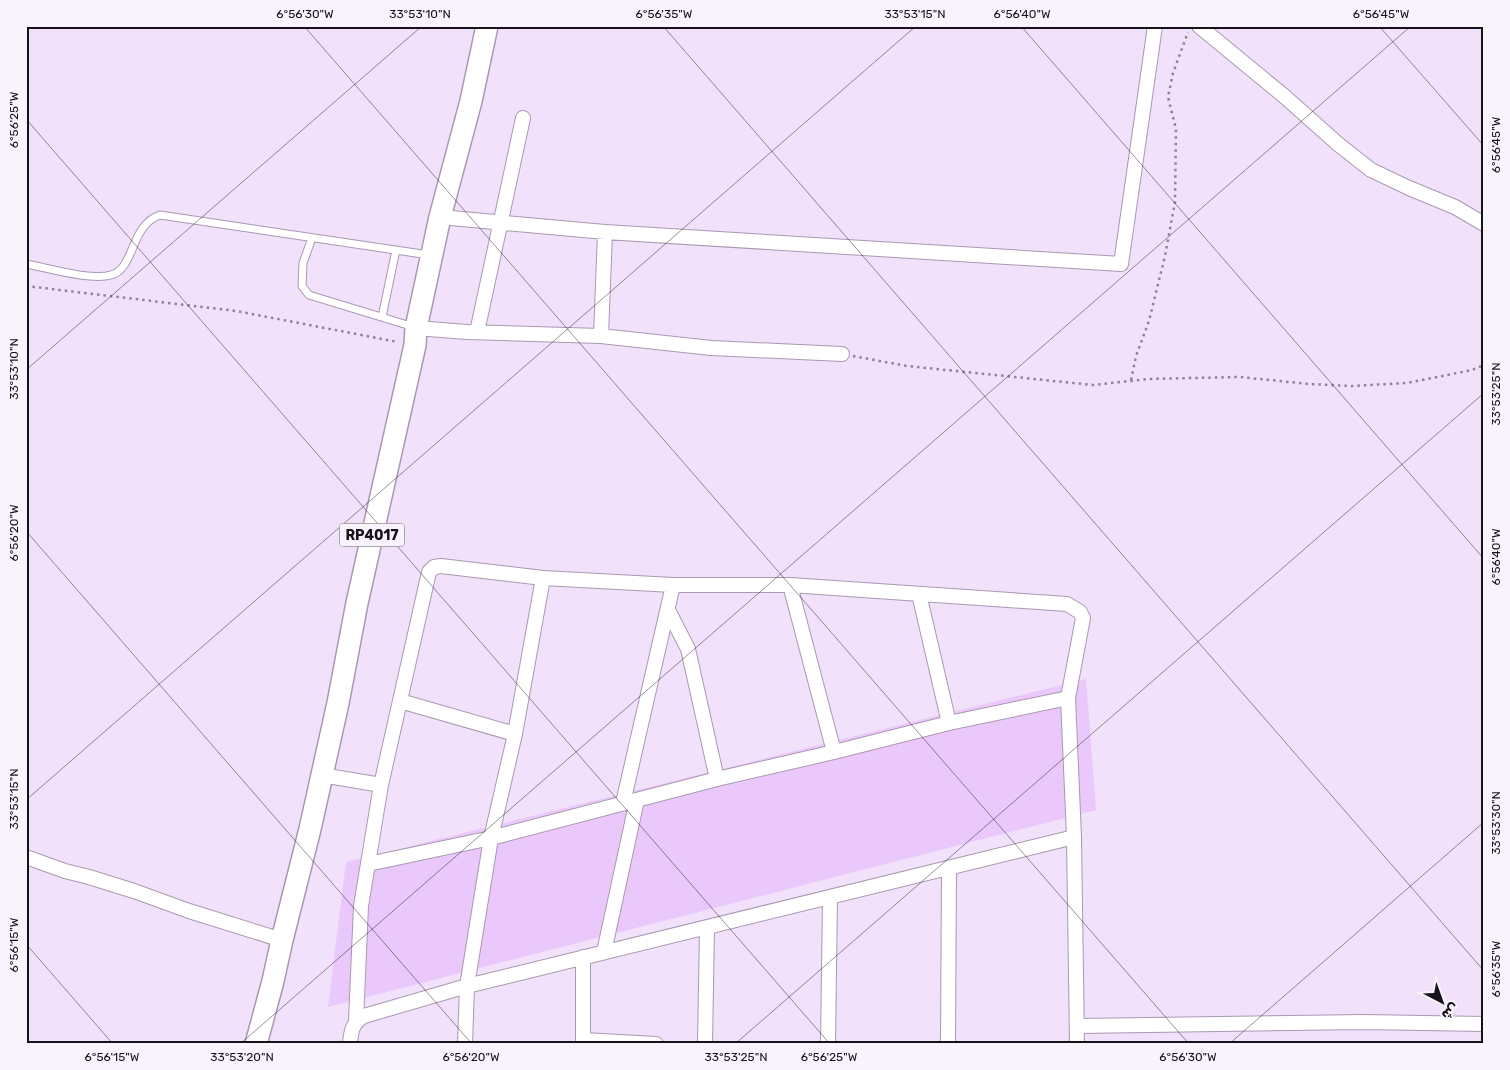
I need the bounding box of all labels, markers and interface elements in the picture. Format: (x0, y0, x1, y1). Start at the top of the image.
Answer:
text: 6°56'30"W (276, 7, 334, 21)
text: 33°53'10"N (389, 7, 451, 21)
text: 6°56'35"W (636, 7, 693, 21)
text: 33°53'15"N (884, 7, 946, 21)
text: 6°56'40"W (994, 7, 1051, 21)
text: 6°56'45"W (1353, 7, 1410, 21)
text: 6°56'25"W (7, 91, 21, 148)
text: 6°56'45"W (1489, 116, 1503, 173)
text: 33°53'10"N (7, 338, 21, 400)
text: 33°53'25"N (1489, 362, 1503, 426)
text: 6°56'20"W (7, 504, 21, 562)
road number: RP4017 (340, 524, 404, 546)
text: 6°56'40"W (1489, 528, 1503, 586)
text: 33°53'15"N (7, 768, 21, 830)
text: 33°53'30"N (1489, 791, 1503, 855)
text: 6°56'15"W (7, 917, 21, 972)
text: 6°56'35"W (1489, 940, 1503, 997)
north arrow (1418, 978, 1468, 1028)
text: ش (1438, 999, 1462, 1024)
text: 6°56'15"W (85, 1050, 140, 1064)
text: 33°53'20"N (210, 1050, 274, 1064)
text: 6°56'20"W (442, 1050, 500, 1064)
text: 33°53'25"N (704, 1050, 768, 1064)
text: 6°56'25"W (801, 1050, 858, 1064)
text: 6°56'30"W (1159, 1050, 1217, 1064)

